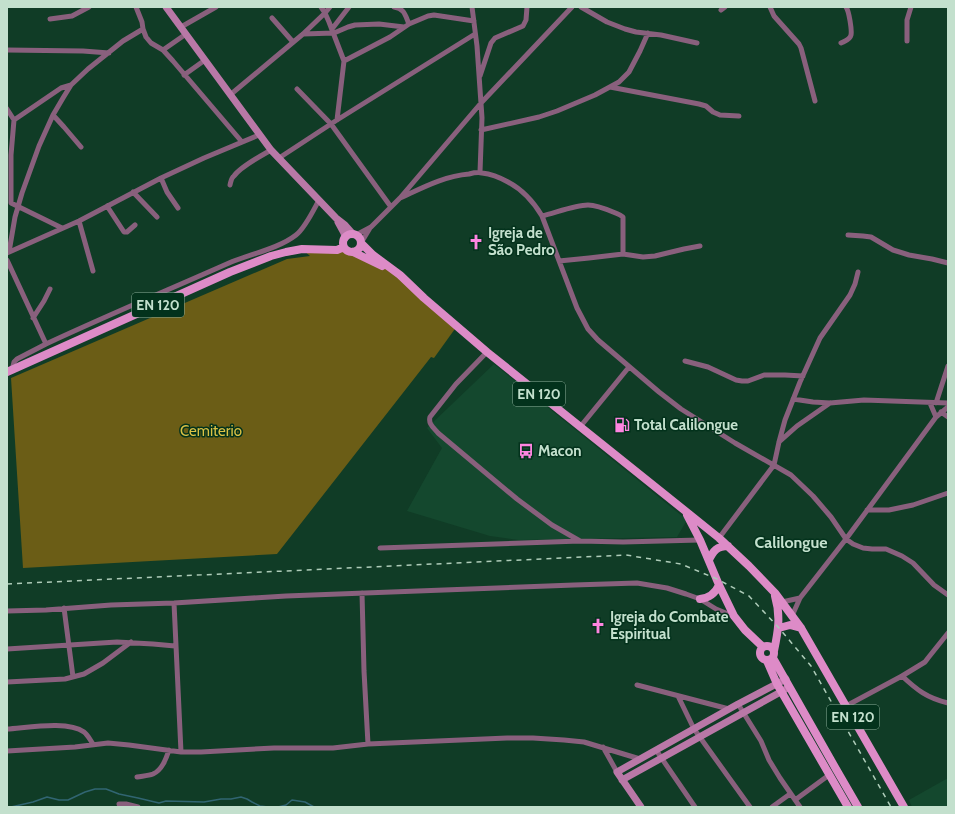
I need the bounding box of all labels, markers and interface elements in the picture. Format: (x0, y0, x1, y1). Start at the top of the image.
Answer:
place label: Igreja de São Pedro (488, 224, 555, 259)
church icon: Igreja de São Pedro (467, 233, 485, 251)
road number: EN 120 (132, 293, 184, 317)
road number: EN 120 (513, 382, 565, 406)
fuel station icon: Total Calilongue (613, 416, 631, 434)
place label: Total Calilongue (634, 416, 738, 434)
park label: Cemiterio (180, 422, 242, 440)
bus stop icon: Macon (517, 442, 535, 460)
place label: Macon (538, 442, 581, 460)
district label: Calilongue (755, 533, 827, 552)
place label: Igreja do Combate Espiritual (610, 608, 729, 643)
church icon: Igreja do Combate Espiritual (589, 617, 607, 635)
road number: EN 120 (827, 705, 879, 729)

